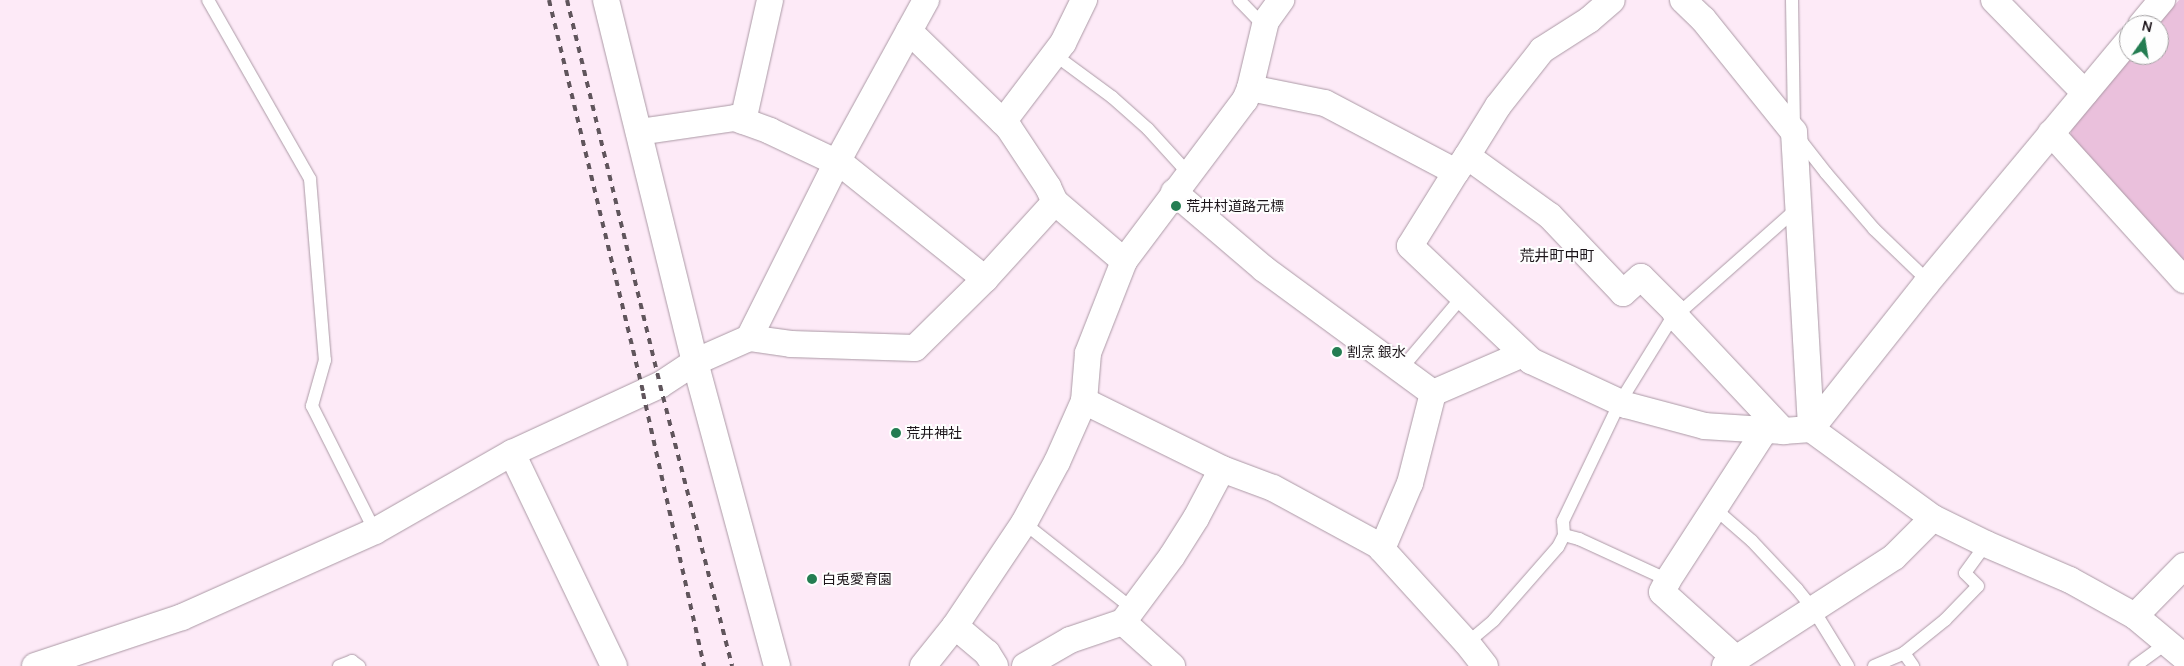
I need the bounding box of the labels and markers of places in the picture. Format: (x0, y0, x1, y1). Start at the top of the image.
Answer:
place label: 荒井村道路元標 (1186, 198, 1284, 214)
marker: 荒井村道路元標 (1170, 200, 1182, 212)
place label: 割烹 銀水 (1347, 344, 1406, 360)
marker: 割烹 銀水 (1331, 346, 1343, 358)
place label: 荒井神社 (906, 425, 962, 441)
marker: 荒井神社 (890, 427, 902, 439)
place label: 白兎愛育園 (822, 571, 892, 587)
marker: 白兎愛育園 (806, 573, 818, 585)

